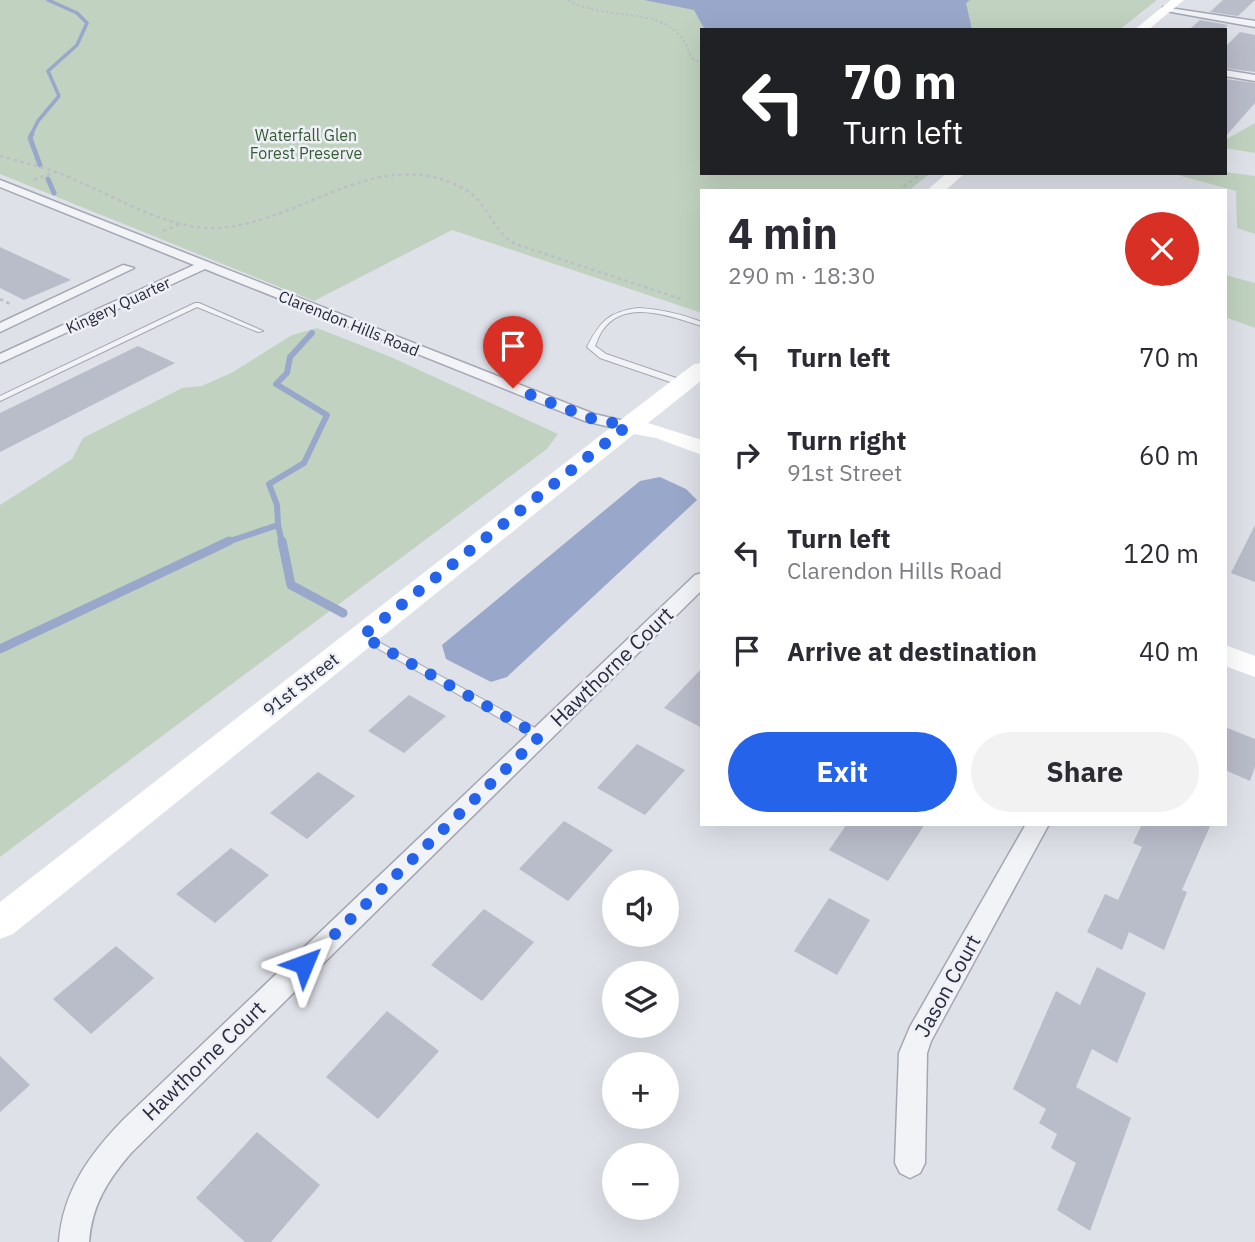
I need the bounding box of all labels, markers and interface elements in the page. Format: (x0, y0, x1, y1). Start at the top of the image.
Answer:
text: 70 m (843, 49, 957, 112)
icon: left (728, 56, 819, 147)
text: Turn left (843, 111, 963, 153)
park label: Waterfall Glen Forest Preserve (250, 125, 362, 163)
text: 4 min (728, 206, 838, 261)
button: close (1125, 212, 1199, 286)
text: 290 m · 18:30 (728, 260, 875, 290)
street label: Kingery Quarter (62, 272, 174, 338)
street label: Clarendon Hills Road (276, 286, 422, 360)
pin (483, 316, 543, 388)
icon: arrive (494, 327, 532, 365)
icon: left (728, 338, 766, 376)
text: Turn left (787, 340, 890, 374)
text: 70 m (1139, 340, 1199, 374)
text: Turn right (787, 423, 906, 457)
icon: right (728, 436, 766, 474)
text: 60 m (1139, 438, 1199, 472)
text: 91st Street (787, 457, 902, 487)
text: Turn left (787, 521, 890, 555)
icon: left (728, 534, 766, 572)
text: 120 m (1123, 536, 1199, 570)
text: Clarendon Hills Road (787, 555, 1002, 585)
street label: Hawthorne Court (544, 600, 679, 732)
icon: arrive (728, 632, 766, 670)
text: Arrive at destination (787, 634, 1037, 668)
text: 40 m (1139, 634, 1199, 668)
street label: 91st Street (258, 648, 343, 721)
button: Exit (728, 732, 957, 812)
button: Share (971, 732, 1199, 812)
map controls (602, 870, 679, 1220)
button: sound (602, 870, 679, 947)
position arrow (267, 927, 341, 1001)
street label: Jason Court (908, 929, 987, 1042)
button: layers (602, 961, 679, 1038)
street label: Hawthorne Court (136, 994, 271, 1126)
button: + (602, 1052, 679, 1129)
button: − (602, 1143, 679, 1220)

